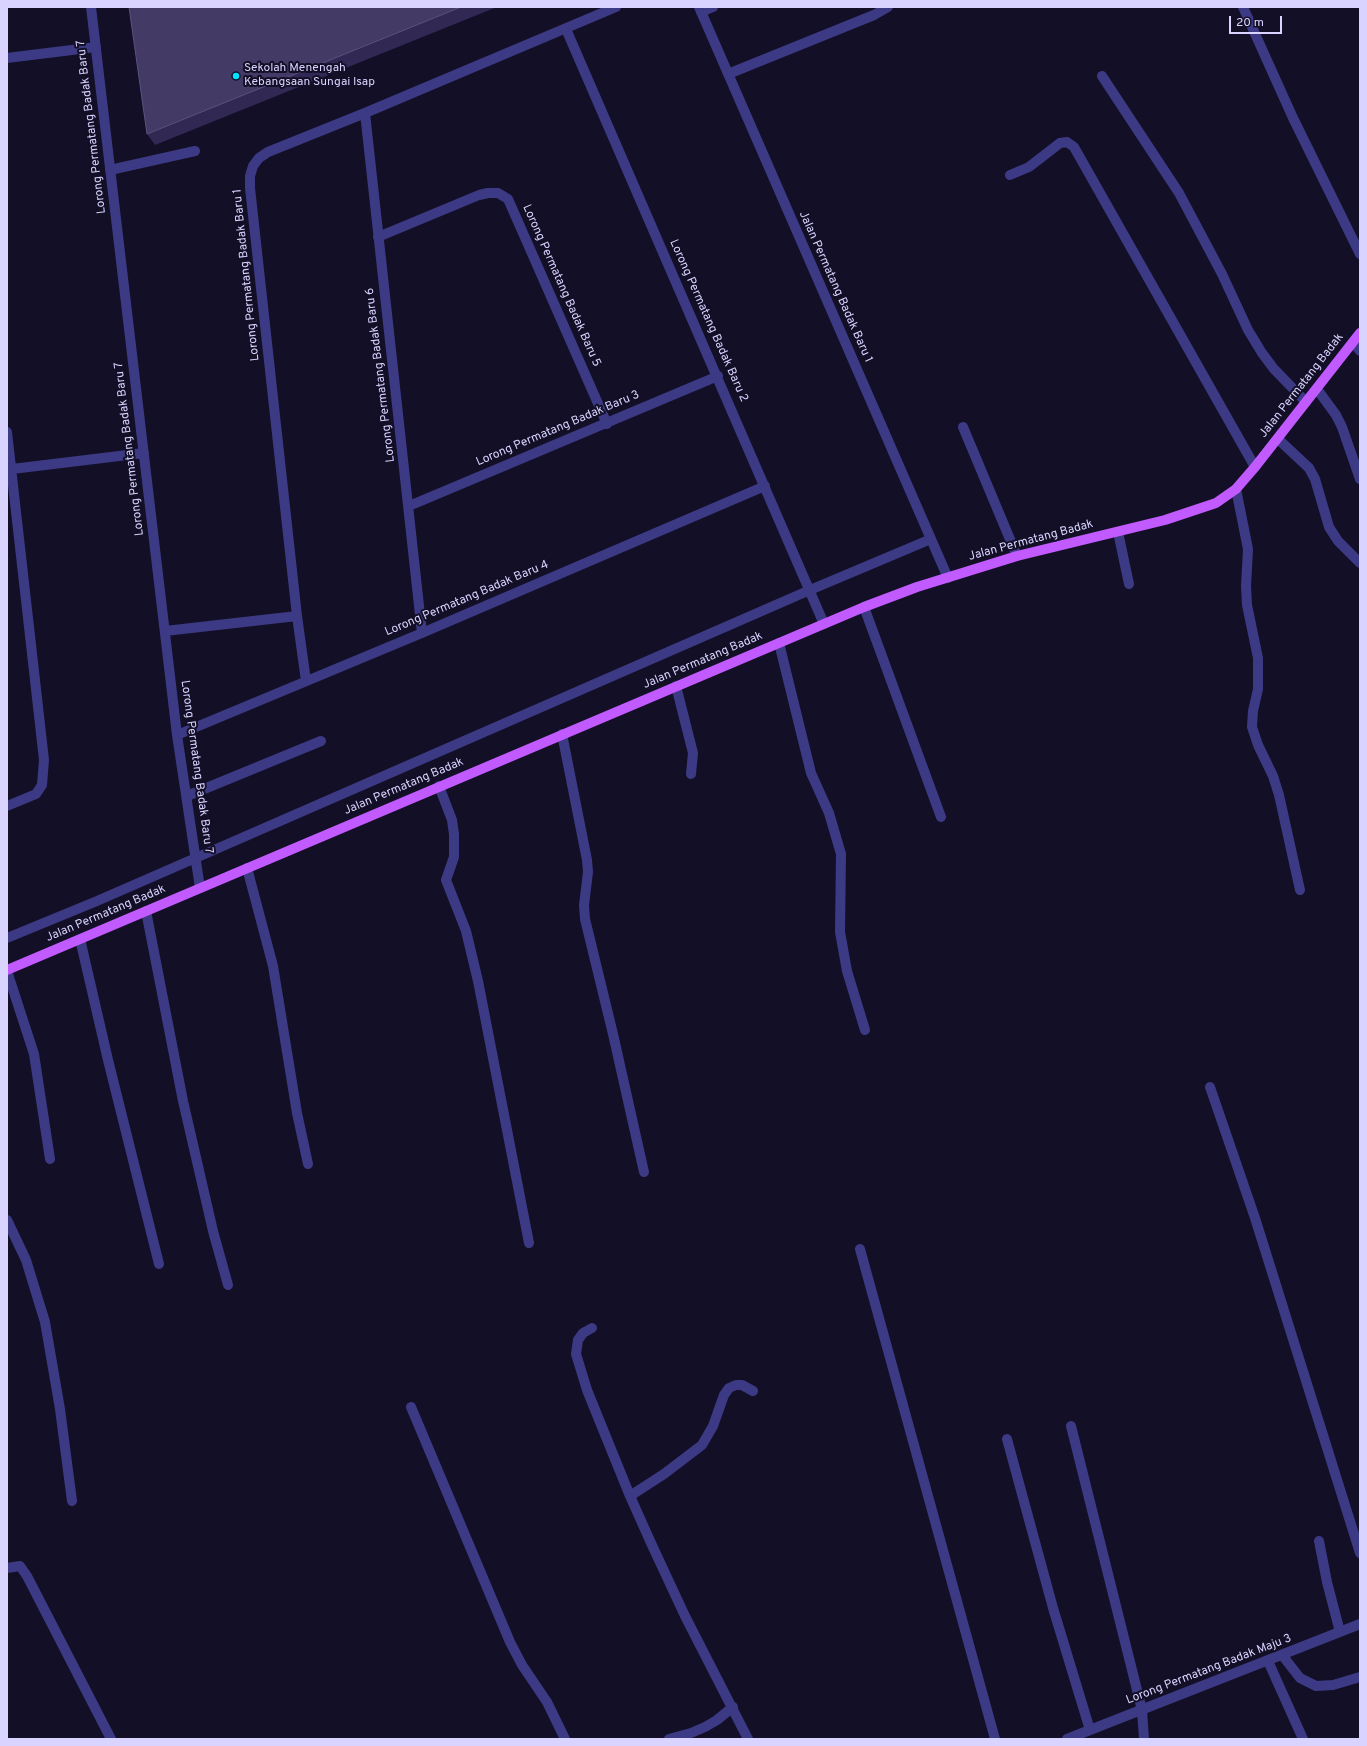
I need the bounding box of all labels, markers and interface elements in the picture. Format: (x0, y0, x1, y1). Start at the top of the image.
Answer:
scale bar (1231, 8, 1284, 34)
text: 20 m (1236, 15, 1264, 31)
street label: Lorong Permatang Badak Baru 7 (74, 39, 110, 215)
place label: Sekolah Menengah Kebangsaan Sungai Isap (244, 62, 375, 90)
marker: Sekolah Menengah Kebangsaan Sungai Isap (231, 71, 241, 81)
street label: Lorong Permatang Badak Baru 1 (231, 188, 263, 362)
street label: Lorong Permatang Badak Baru 5 (519, 203, 603, 369)
street label: Jalan Permatang Badak Baru 1 (795, 209, 875, 365)
street label: Lorong Permatang Badak Baru 2 (666, 238, 750, 404)
street label: Lorong Permatang Badak Baru 6 (363, 287, 399, 463)
street label: Jalan Permatang Badak (1257, 331, 1347, 441)
street label: Lorong Permatang Badak Baru 7 (112, 361, 148, 537)
street label: Lorong Permatang Badak Baru 3 (474, 388, 642, 470)
street label: Jalan Permatang Badak (967, 517, 1095, 565)
street label: Lorong Permatang Badak Baru 4 (383, 558, 551, 640)
street label: Jalan Permatang Badak (641, 629, 765, 693)
street label: Lorong Permatang Badak Baru 7 (177, 679, 215, 855)
street label: Jalan Permatang Badak (342, 755, 466, 819)
street label: Jalan Permatang Badak (44, 882, 168, 946)
street label: Lorong Permatang Badak Maju 3 (1124, 1632, 1294, 1708)

